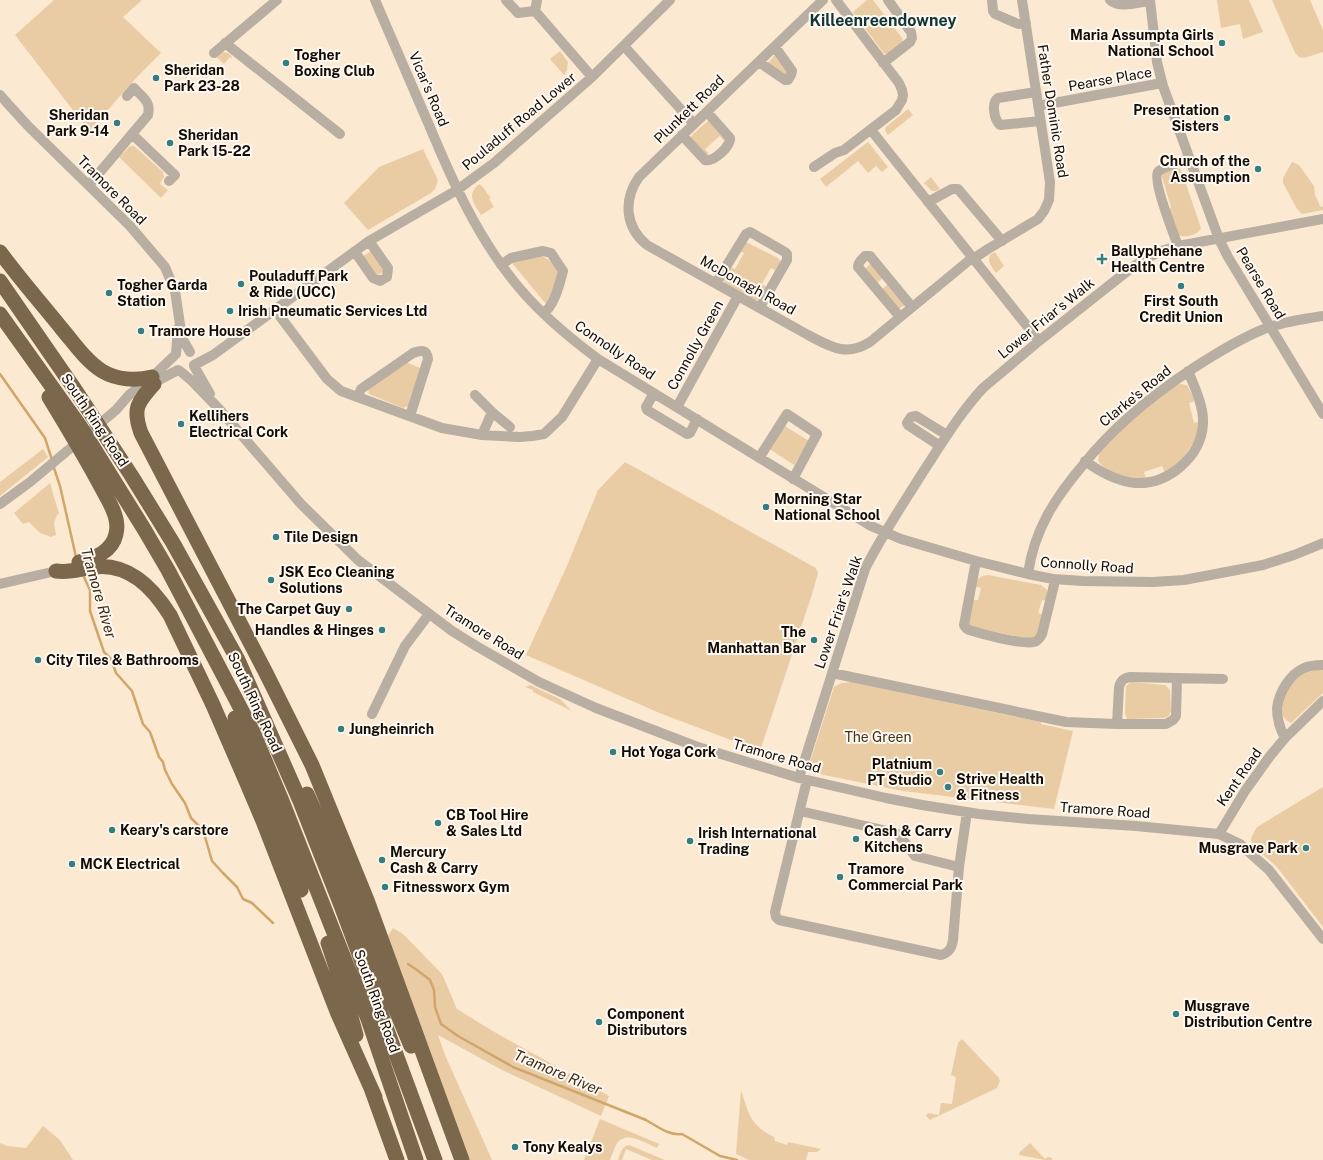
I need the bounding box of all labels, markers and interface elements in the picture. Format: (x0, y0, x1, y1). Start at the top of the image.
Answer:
district label: Killeenreendowney (810, 11, 956, 30)
place label: Maria Assumpta Girls National School (1070, 27, 1214, 59)
marker: Maria Assumpta Girls National School (1217, 38, 1227, 48)
street label: Father Dominic Road (1035, 43, 1071, 179)
place label: Togher Boxing Club (294, 47, 375, 79)
street label: Vicar's Road (406, 49, 452, 129)
marker: Togher Boxing Club (281, 58, 291, 68)
place label: Sheridan Park 23-28 (164, 62, 240, 94)
street label: Pearse Place (1067, 64, 1153, 94)
street label: Pouladuff Road Lower (459, 69, 579, 173)
street label: Plunkett Road (651, 72, 727, 146)
marker: Sheridan Park 23-28 (151, 73, 161, 83)
place label: Presentation Sisters (1133, 102, 1219, 134)
place label: Sheridan Park 9-14 (46, 107, 109, 139)
marker: Presentation Sisters (1222, 113, 1232, 123)
marker: Sheridan Park 9-14 (112, 118, 122, 128)
place label: Sheridan Park 15-22 (178, 127, 251, 159)
marker: Sheridan Park 15-22 (165, 138, 175, 148)
street label: Tramore Road (74, 152, 150, 228)
place label: Church of the Assumption (1160, 153, 1250, 185)
marker: Church of the Assumption (1253, 164, 1263, 174)
place label: Ballyphehane Health Centre (1111, 243, 1205, 275)
street label: Pearse Road (1233, 244, 1289, 322)
street label: McDonagh Road (698, 252, 798, 318)
marker: Ballyphehane Health Centre (1096, 253, 1108, 265)
place label: Pouladuff Park & Ride (UCC) (249, 268, 348, 300)
street label: Lower Friar's Walk (995, 274, 1097, 362)
place label: Togher Garda Station (117, 277, 207, 309)
marker: Pouladuff Park & Ride (UCC) (236, 279, 246, 289)
marker: First South Credit Union (1176, 281, 1186, 291)
marker: Togher Garda Station (104, 288, 114, 298)
place label: First South Credit Union (1139, 293, 1223, 325)
street label: Connolly Green (664, 297, 726, 393)
place label: Irish Pneumatic Services Ltd (238, 303, 427, 319)
marker: Irish Pneumatic Services Ltd (225, 306, 235, 316)
street label: Connolly Road (572, 317, 658, 383)
place label: Tramore House (149, 323, 251, 339)
marker: Tramore House (136, 326, 146, 336)
street label: Clarke's Road (1096, 362, 1174, 430)
street label: South Ring Road (58, 371, 132, 469)
place label: Kellihers Electrical Cork (189, 408, 288, 440)
marker: Kellihers Electrical Cork (176, 419, 186, 429)
place label: Morning Star National School (774, 491, 881, 523)
marker: Morning Star National School (761, 502, 771, 512)
place label: Tile Design (284, 529, 358, 545)
marker: Tile Design (271, 532, 281, 542)
water label: Tramore River (78, 546, 120, 641)
street label: Lower Friar's Walk (811, 553, 865, 671)
street label: Connolly Road (1040, 554, 1134, 576)
place label: JSK Eco Cleaning Solutions (279, 564, 395, 596)
marker: JSK Eco Cleaning Solutions (266, 575, 276, 585)
place label: The Carpet Guy (237, 601, 341, 617)
street label: Tramore Road (441, 601, 527, 663)
marker: The Carpet Guy (344, 604, 354, 614)
place label: Handles & Hinges (255, 622, 374, 638)
place label: The Manhattan Bar (707, 624, 806, 656)
marker: Handles & Hinges (377, 625, 387, 635)
marker: The Manhattan Bar (809, 635, 819, 645)
street label: South Ring Road (225, 649, 285, 755)
place label: City Tiles & Bathrooms (46, 652, 199, 668)
marker: City Tiles & Bathrooms (33, 655, 43, 665)
place label: Jungheinrich (349, 721, 434, 737)
marker: Jungheinrich (336, 724, 346, 734)
park label: The Green (844, 729, 912, 745)
street label: Tramore Road (731, 736, 823, 776)
place label: Hot Yoga Cork (621, 744, 716, 760)
street label: Kent Road (1213, 745, 1265, 809)
marker: Hot Yoga Cork (608, 747, 618, 757)
place label: Platnium PT Studio (867, 756, 932, 788)
marker: Platnium PT Studio (935, 767, 945, 777)
place label: Strive Health & Fitness (956, 771, 1044, 803)
marker: Strive Health & Fitness (943, 782, 953, 792)
street label: Tramore Road (1059, 799, 1151, 821)
place label: CB Tool Hire & Sales Ltd (446, 807, 529, 839)
marker: CB Tool Hire & Sales Ltd (433, 818, 443, 828)
place label: Keary's carstore (120, 822, 229, 838)
place label: Cash & Carry Kitchens (864, 823, 952, 855)
marker: Keary's carstore (107, 825, 117, 835)
place label: Irish International Trading (698, 825, 817, 857)
marker: Cash & Carry Kitchens (851, 834, 861, 844)
marker: Irish International Trading (685, 836, 695, 846)
place label: Musgrave Park (1198, 840, 1298, 856)
marker: Musgrave Park (1301, 843, 1311, 853)
place label: Mercury Cash & Carry (390, 844, 478, 876)
marker: Mercury Cash & Carry (377, 855, 387, 865)
place label: MCK Electrical (80, 856, 180, 872)
marker: MCK Electrical (67, 859, 77, 869)
place label: Tramore Commercial Park (848, 861, 963, 893)
marker: Tramore Commercial Park (835, 872, 845, 882)
place label: Fitnessworx Gym (393, 879, 509, 895)
marker: Fitnessworx Gym (380, 882, 390, 892)
street label: South Ring Road (351, 947, 403, 1055)
place label: Musgrave Distribution Centre (1184, 998, 1312, 1030)
place label: Component Distributors (607, 1006, 687, 1038)
marker: Musgrave Distribution Centre (1171, 1009, 1181, 1019)
marker: Component Distributors (594, 1017, 604, 1027)
water label: Tramore River (512, 1046, 605, 1098)
place label: Tony Kealys (523, 1139, 602, 1155)
marker: Tony Kealys (510, 1142, 520, 1152)

